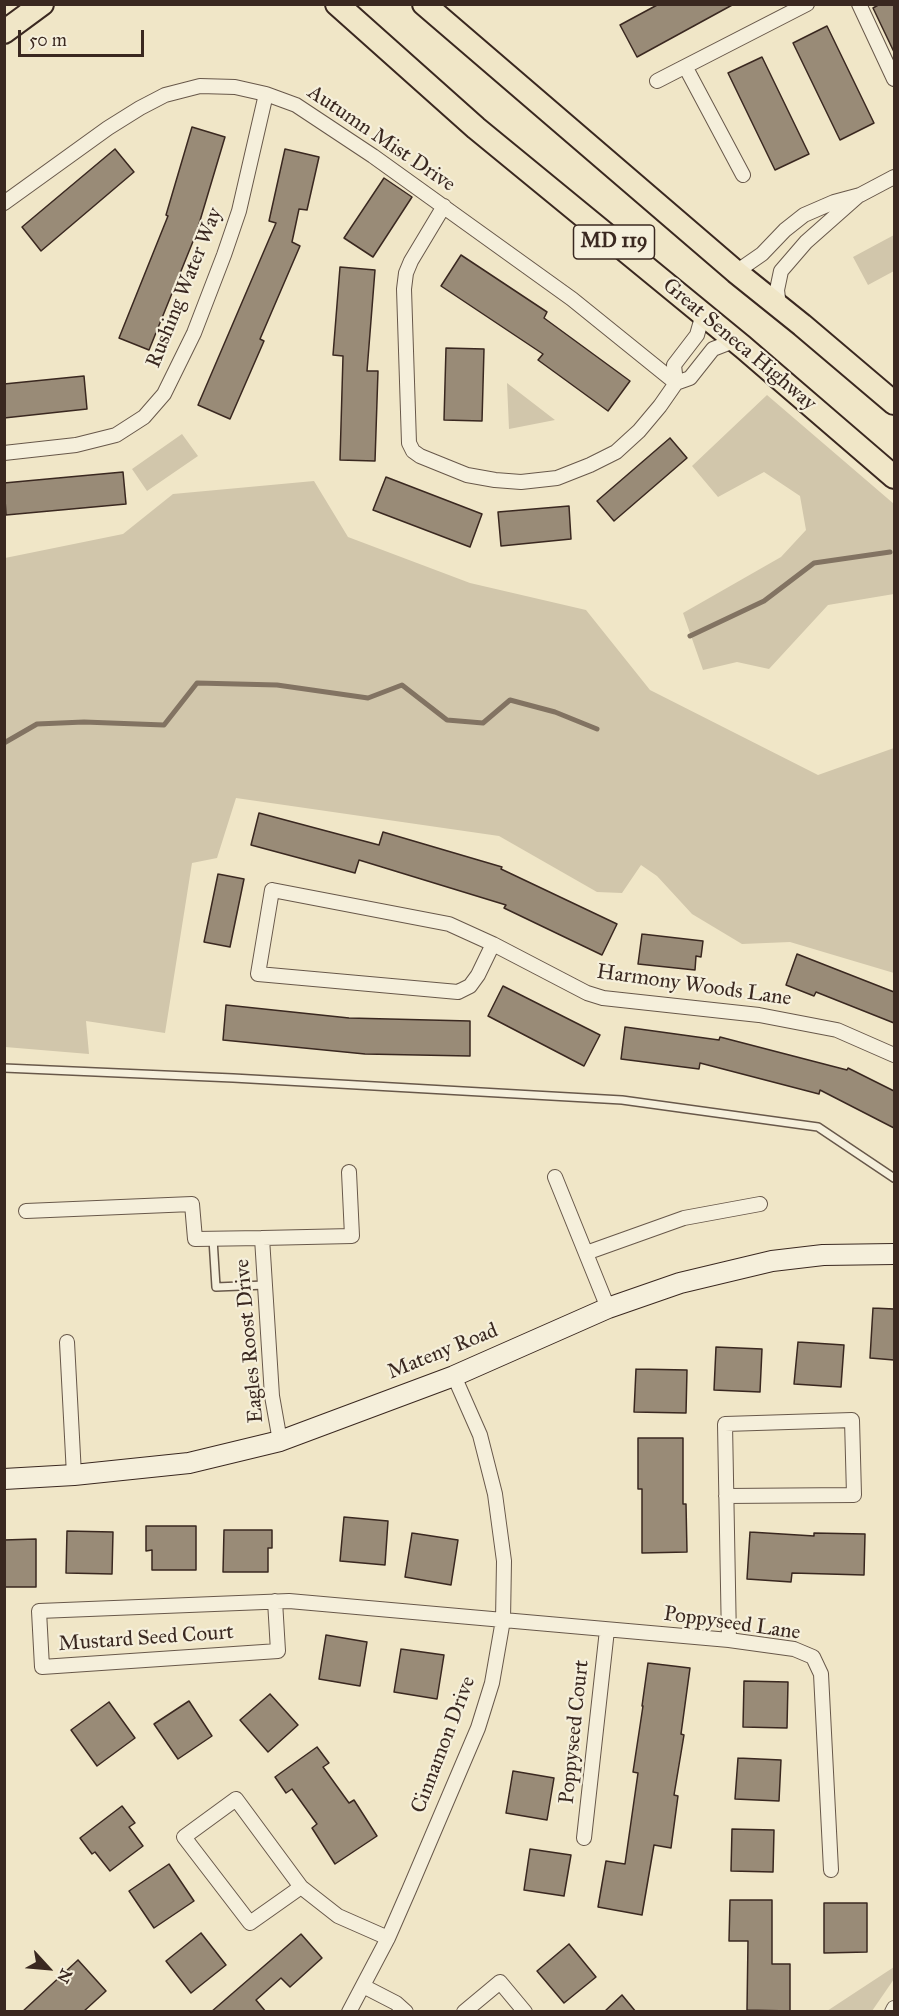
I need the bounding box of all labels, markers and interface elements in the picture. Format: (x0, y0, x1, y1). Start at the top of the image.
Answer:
scale bar (21, 18, 147, 56)
text: 50 m (29, 29, 67, 51)
street label: Autumn Mist Drive (302, 80, 460, 198)
street label: Rushing Water Way (141, 204, 229, 372)
road number: MD 119 (574, 225, 654, 259)
street label: Great Seneca Highway (657, 273, 821, 417)
street label: Harmony Woods Lane (595, 960, 793, 1012)
street label: Eagles Roost Drive (230, 1258, 270, 1424)
street label: Mateny Road (384, 1318, 502, 1386)
street label: Poppyseed Lane (662, 1602, 802, 1646)
street label: Mustard Seed Court (58, 1620, 234, 1658)
street label: Poppyseed Court (555, 1659, 595, 1805)
street label: Cinnamon Drive (406, 1673, 482, 1817)
north arrow (18, 1938, 78, 1998)
text: N (53, 1966, 76, 1986)

